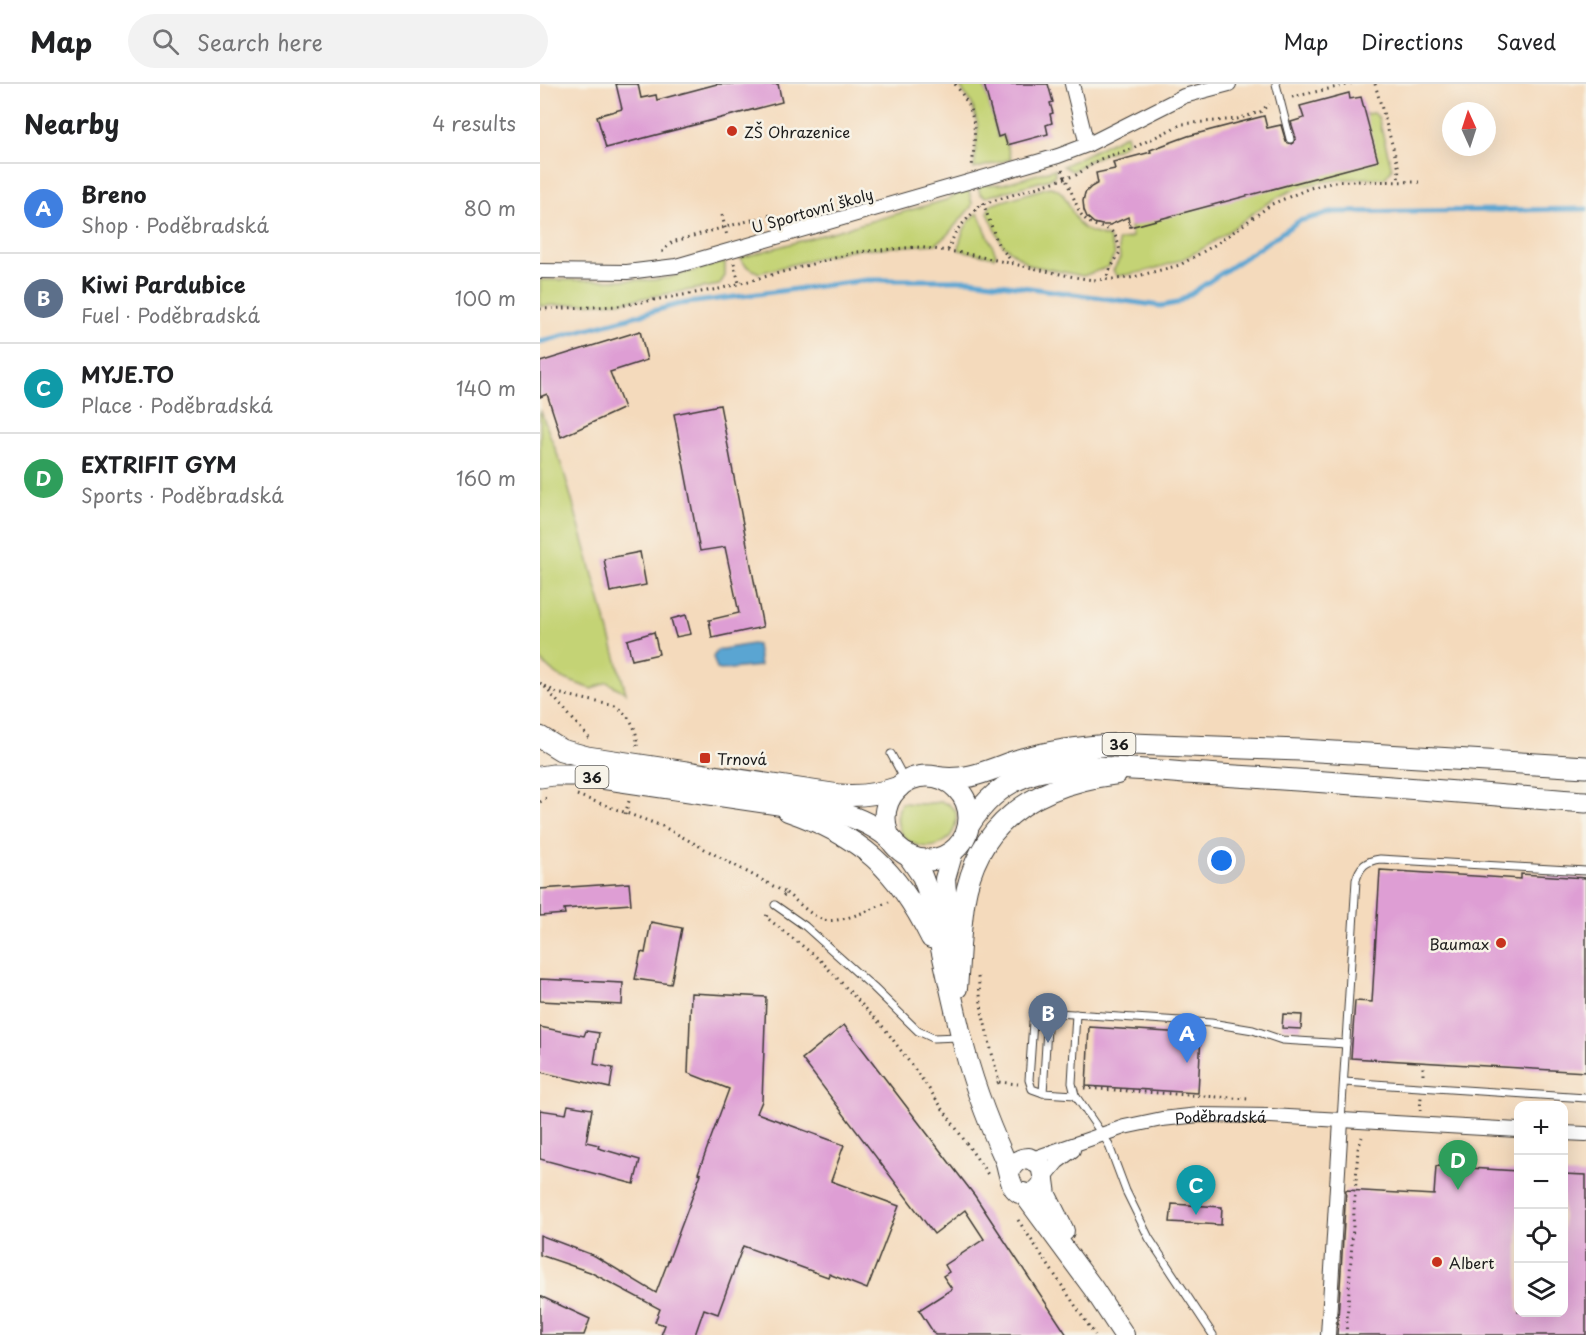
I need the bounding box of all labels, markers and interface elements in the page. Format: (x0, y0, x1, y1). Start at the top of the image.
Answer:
search box (128, 14, 548, 68)
text: Map (30, 20, 92, 63)
icon: search (149, 25, 182, 58)
text: Search here (197, 25, 323, 58)
text: Map (1283, 25, 1328, 57)
text: Directions (1361, 25, 1463, 57)
text: Saved (1496, 25, 1556, 57)
north arrow (1442, 102, 1496, 156)
text: Nearby (24, 104, 119, 143)
text: 4 results (432, 108, 516, 138)
place label: ZŠ Ohrazenice (744, 120, 850, 143)
marker: ZŠ Ohrazenice (725, 124, 739, 138)
text: Breno (81, 177, 147, 210)
street label: U Sportovní školy (748, 182, 876, 238)
text: A (36, 193, 51, 223)
text: 80 m (464, 193, 516, 223)
text: Shop · Poděbradská (81, 210, 269, 240)
text: Kiwi Pardubice (81, 267, 246, 300)
text: B (37, 283, 50, 313)
text: 100 m (455, 283, 516, 313)
text: Fuel · Poděbradská (81, 300, 260, 330)
text: MYJE.TO (81, 357, 174, 390)
text: C (36, 373, 51, 403)
text: 140 m (456, 373, 516, 403)
text: Place · Poděbradská (81, 390, 273, 420)
text: EXTRIFIT GYM (81, 447, 237, 480)
text: D (36, 463, 51, 493)
text: 160 m (456, 463, 516, 493)
text: Sports · Poděbradská (81, 480, 284, 510)
road number: 36 (1102, 733, 1136, 755)
place label: Trnová (717, 747, 767, 770)
marker: Trnová (698, 751, 712, 765)
road number: 36 (576, 766, 608, 788)
your location (1207, 846, 1236, 875)
place label: Baumax (1429, 932, 1489, 955)
marker: Baumax (1494, 936, 1508, 950)
pin: B (1028, 994, 1068, 1043)
pin: A (1168, 1014, 1206, 1063)
map controls (1514, 1101, 1568, 1317)
button: + (1514, 1101, 1568, 1155)
street label: Poděbradská (1173, 1103, 1267, 1129)
pin: D (1438, 1140, 1478, 1190)
button: − (1514, 1155, 1568, 1209)
pin: C (1176, 1166, 1216, 1215)
button: locate (1514, 1209, 1568, 1263)
place label: Albert (1449, 1251, 1494, 1274)
marker: Albert (1430, 1255, 1444, 1269)
button: layers (1514, 1263, 1568, 1317)

